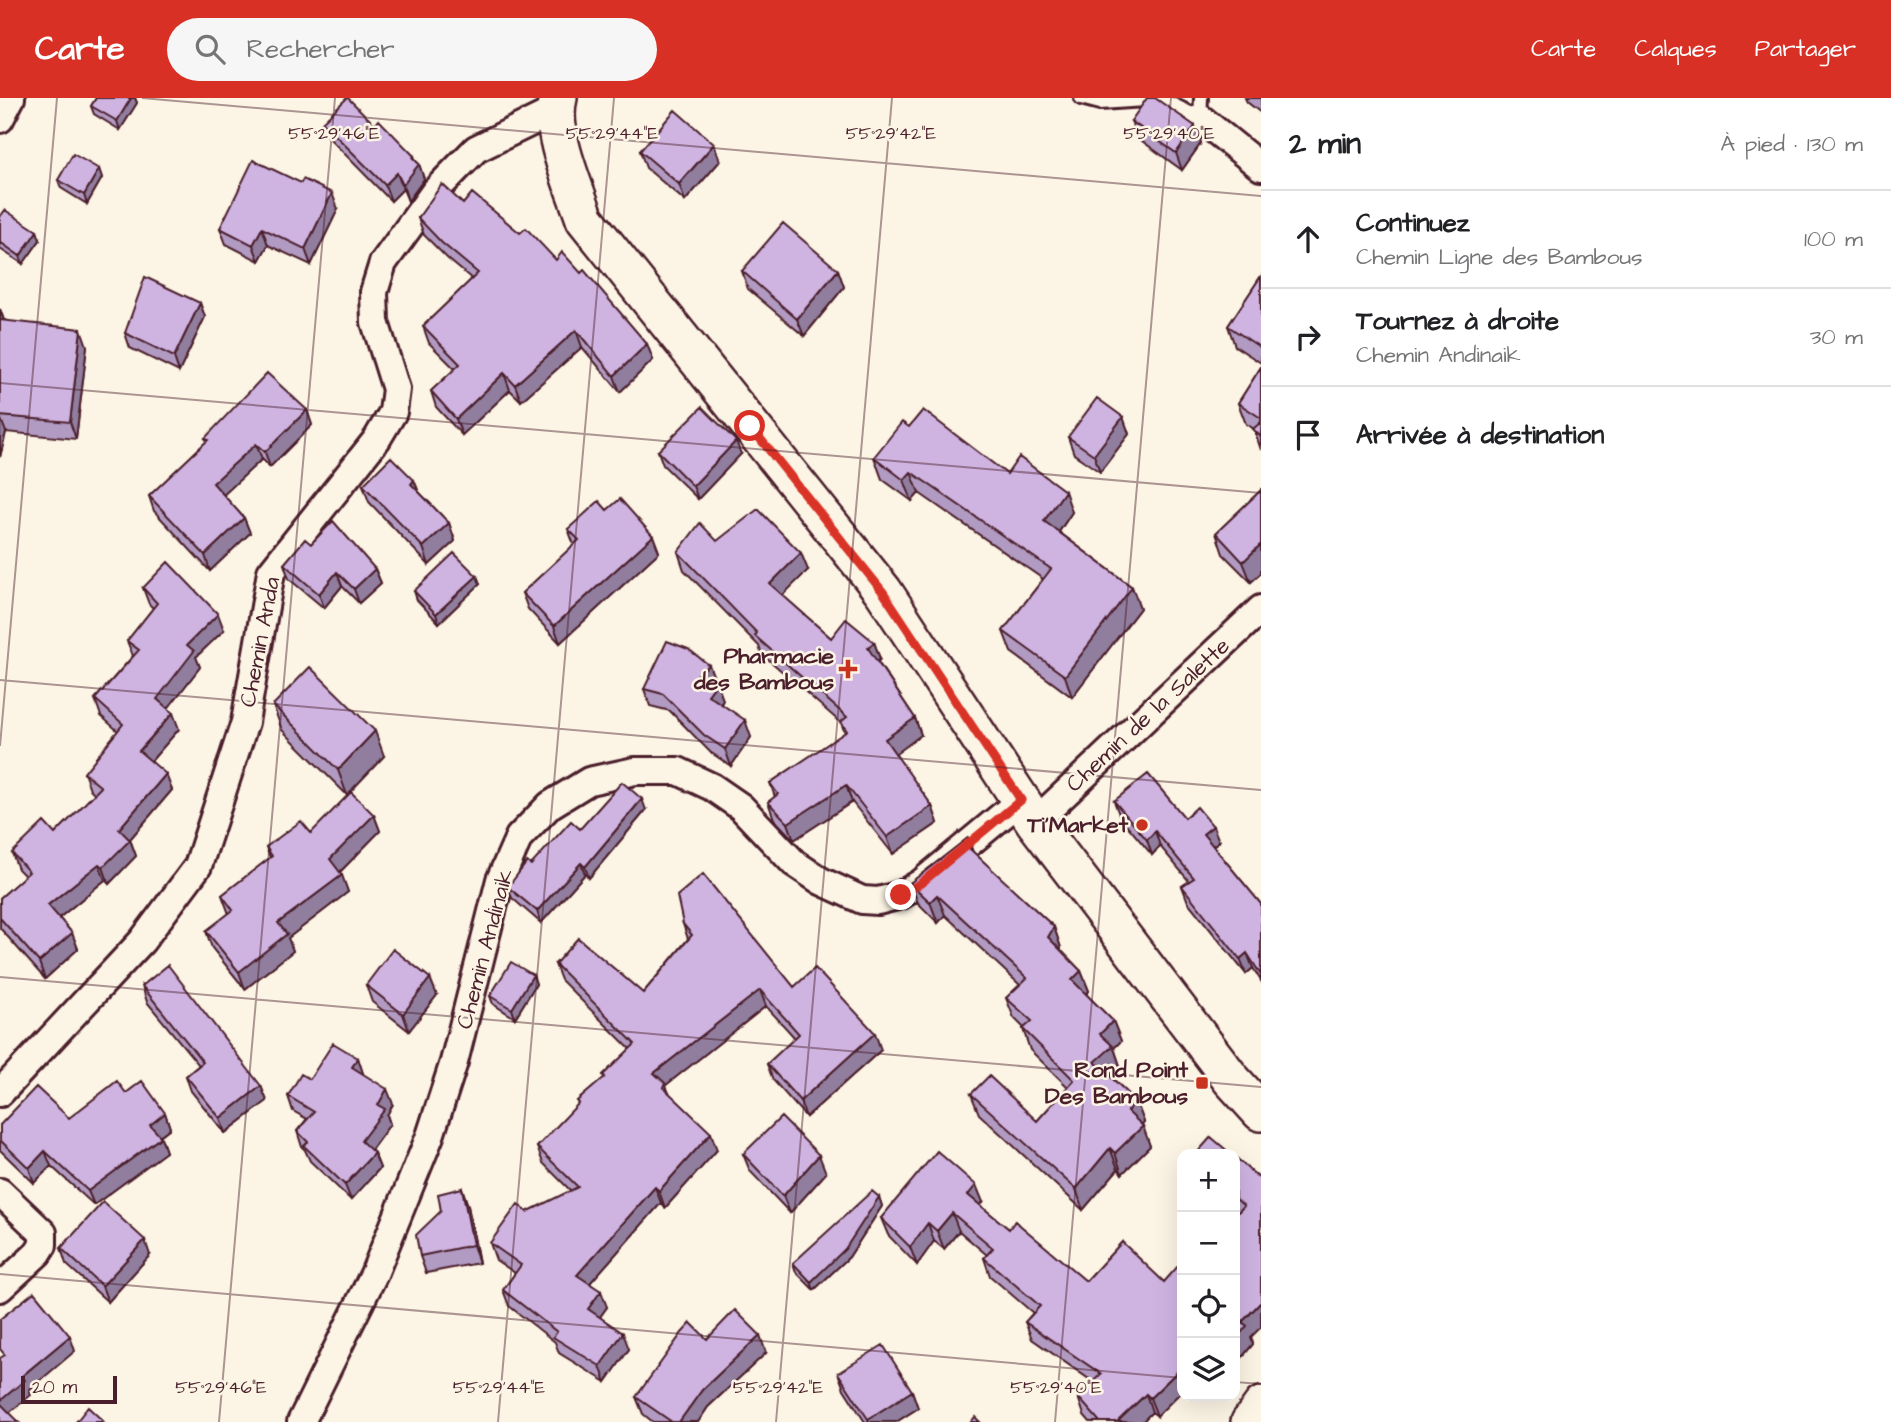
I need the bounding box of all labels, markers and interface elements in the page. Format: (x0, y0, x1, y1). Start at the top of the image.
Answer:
search box (167, 18, 657, 81)
text: Carte (35, 26, 125, 72)
icon: search (191, 30, 229, 68)
text: Rechercher (247, 31, 395, 67)
text: Carte (1531, 32, 1596, 66)
text: Calques (1634, 32, 1717, 66)
text: Partager (1755, 32, 1856, 66)
text: 55°29'46"E (288, 121, 380, 146)
text: 55°29'44"E (566, 121, 659, 146)
text: 55°29'42"E (846, 121, 937, 146)
text: 55°29'40"E (1123, 121, 1215, 146)
text: 2 min (1289, 123, 1361, 165)
text: À pied · 130 m (1721, 128, 1863, 160)
text: Continuez (1356, 205, 1470, 241)
icon: ahead (1289, 220, 1327, 258)
text: 100 m (1804, 223, 1863, 255)
text: Chemin Ligne des Bambous (1356, 241, 1643, 273)
text: Tournez à droite (1356, 303, 1559, 339)
icon: right (1289, 318, 1327, 356)
text: 30 m (1810, 321, 1863, 353)
text: Chemin Andinaik (1356, 339, 1521, 371)
route start (734, 410, 765, 441)
icon: arrive (1289, 416, 1327, 454)
text: Arrivée à destination (1356, 417, 1604, 453)
street label: Chemin Anda (232, 574, 288, 710)
street label: Chemin de la Salette (1059, 630, 1237, 800)
place label: Pharmacie des Bambous (693, 640, 835, 698)
marker: Pharmacie des Bambous (840, 661, 856, 677)
place label: Ti'Market (1026, 809, 1129, 841)
marker: Ti'Market (1134, 817, 1150, 833)
street label: Chemin Andinaik (448, 865, 522, 1033)
route end (885, 879, 916, 910)
place label: Rond Point Des Bambous (1045, 1054, 1189, 1112)
marker: Rond Point Des Bambous (1194, 1075, 1210, 1091)
map controls (1177, 1149, 1240, 1401)
button: + (1177, 1149, 1240, 1212)
button: − (1177, 1212, 1240, 1275)
button: locate (1177, 1275, 1240, 1338)
button: layers (1177, 1338, 1240, 1401)
scale bar (21, 1373, 117, 1405)
text: 20 m (32, 1374, 77, 1401)
text: 55°29'46"E (175, 1375, 267, 1400)
text: 55°29'44"E (453, 1375, 546, 1400)
text: 55°29'42"E (733, 1375, 824, 1400)
text: 55°29'40"E (1010, 1375, 1102, 1400)

